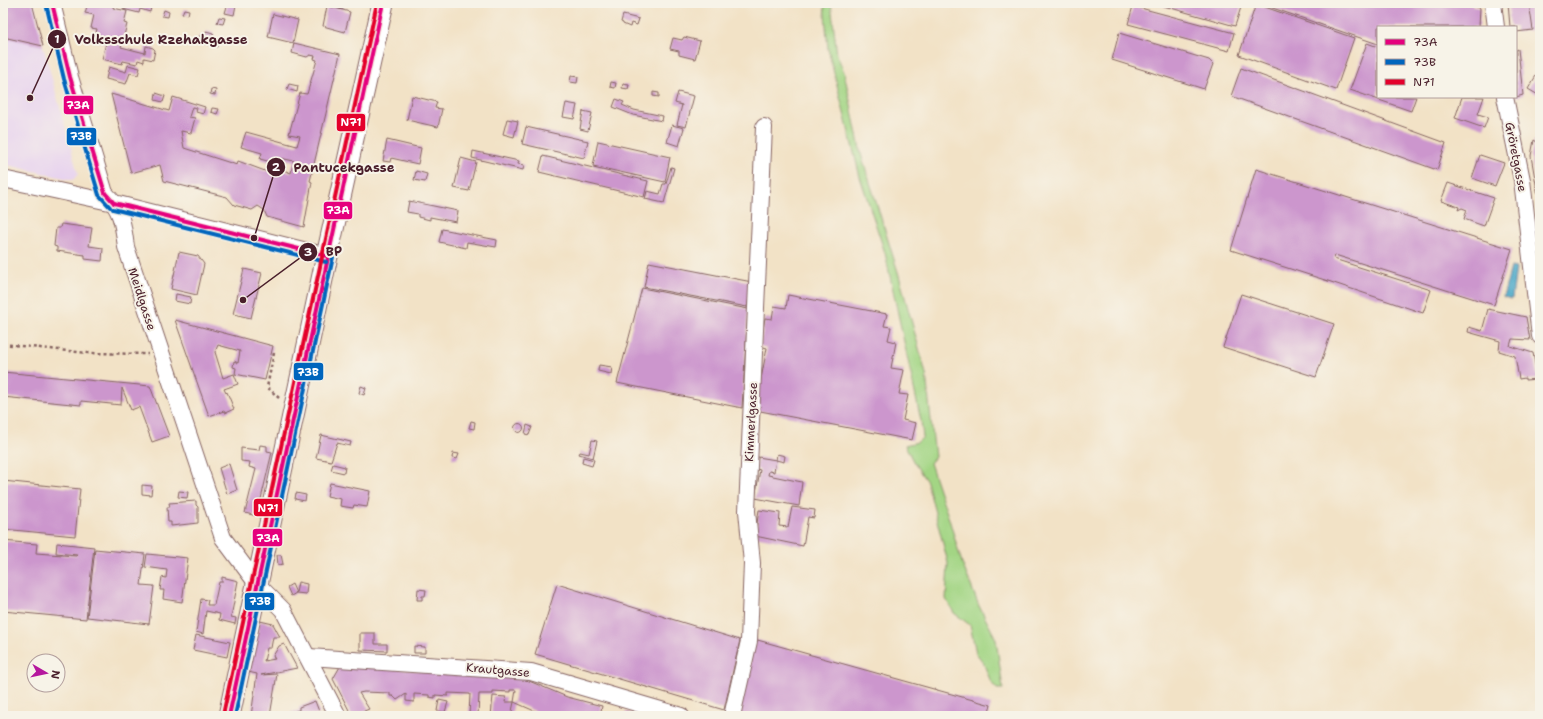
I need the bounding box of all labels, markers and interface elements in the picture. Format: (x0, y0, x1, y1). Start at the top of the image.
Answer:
legend (1377, 26, 1517, 98)
callout: Volksschule Rzehakgasse (47, 27, 256, 52)
text: 1 (54, 31, 60, 47)
text: Volksschule Rzehakgasse (74, 31, 248, 48)
text: 73A (1413, 34, 1438, 50)
text: 73B (1413, 54, 1436, 70)
text: N71 (1413, 74, 1435, 90)
line badge: 73A (63, 95, 94, 115)
text: 73A (66, 98, 90, 113)
line badge: N71 (336, 113, 366, 132)
text: N71 (341, 115, 361, 130)
street label: Gröretgasse (1501, 121, 1531, 193)
line badge: 73B (66, 127, 97, 146)
text: 73B (70, 129, 92, 144)
callout: Pantucekgasse (266, 155, 403, 180)
text: 2 (272, 159, 281, 175)
text: Pantucekgasse (294, 159, 395, 176)
line badge: 73A (323, 201, 353, 220)
text: 73A (326, 203, 350, 218)
callout: BP (298, 239, 350, 264)
text: BP (326, 243, 342, 260)
text: 3 (304, 244, 312, 260)
street label: Meidlgasse (124, 265, 160, 333)
line badge: 73B (293, 362, 324, 381)
text: 73B (297, 365, 319, 380)
street label: Kimmerlgasse (741, 382, 761, 462)
line badge: N71 (253, 498, 283, 517)
text: N71 (258, 501, 278, 516)
line badge: 73A (252, 528, 283, 547)
text: 73A (256, 531, 280, 546)
line badge: 73B (244, 592, 275, 611)
text: 73B (249, 594, 271, 609)
north arrow (26, 653, 66, 693)
street label: Krautgasse (465, 659, 531, 681)
text: N (47, 669, 63, 680)

